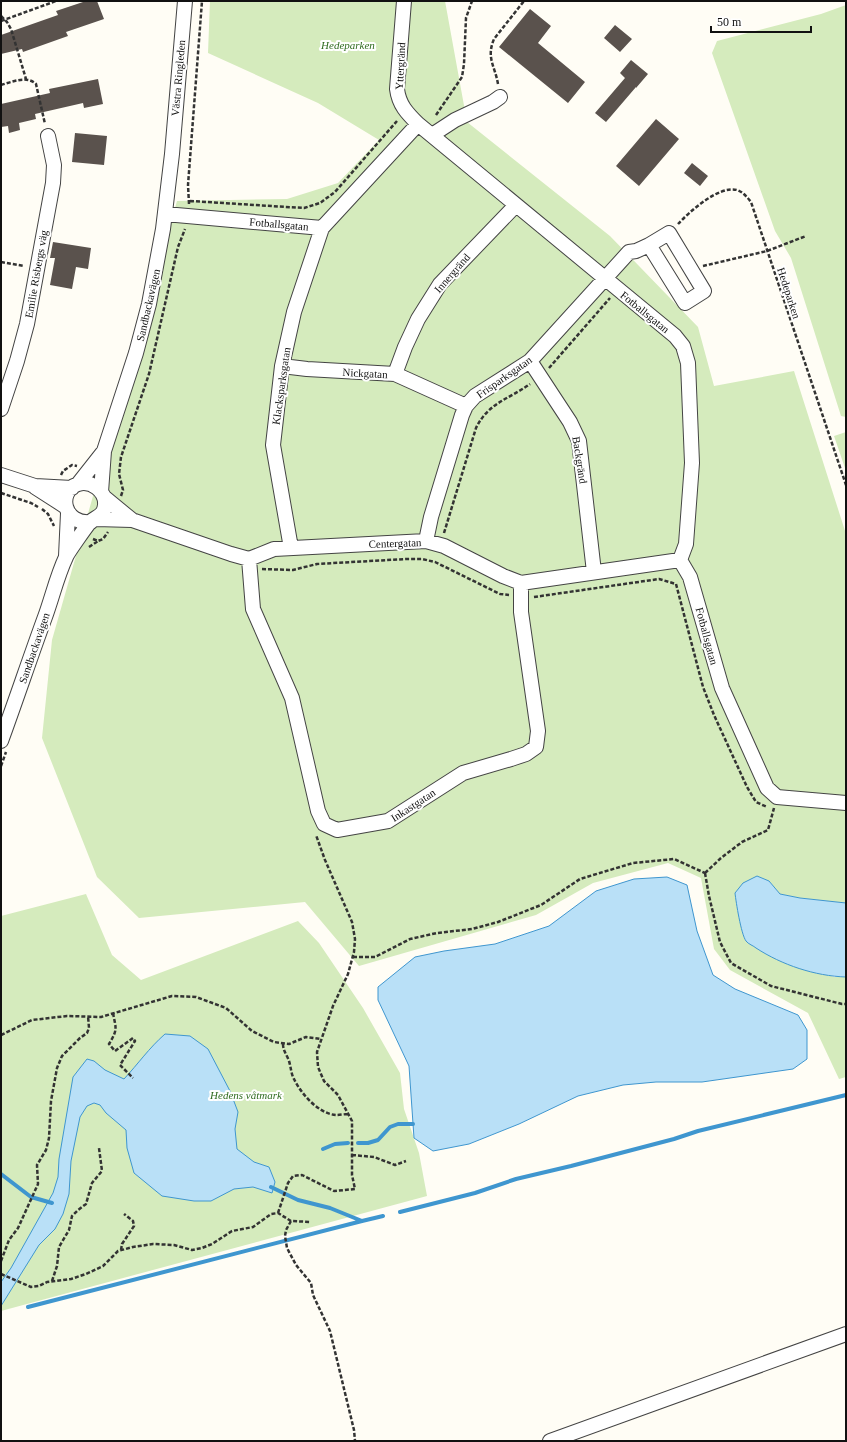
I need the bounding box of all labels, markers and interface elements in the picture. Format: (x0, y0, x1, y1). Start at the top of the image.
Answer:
scale bar (711, 8, 811, 34)
text: 50 m (717, 15, 742, 29)
street label: Västra Ringleden (169, 39, 187, 117)
park label: Hedeparken (320, 39, 375, 51)
street label: Yttergränd (393, 41, 407, 90)
street label: Fotballsgatan (249, 215, 310, 233)
street label: Emilie Risbergs väg (22, 229, 50, 319)
street label: Innergränd (432, 251, 473, 295)
street label: Hedeparken (775, 266, 803, 321)
street label: Sandbackavägen (134, 267, 162, 342)
street label: Fotballsgatan (618, 289, 672, 336)
street label: Klacksparksgatan (270, 346, 292, 426)
street label: Frisparksgatan (474, 353, 534, 400)
street label: Nickgatan (342, 366, 388, 380)
street label: Backgränd (570, 436, 590, 485)
street label: Centergatan (368, 536, 422, 550)
street label: Fotballsgatan (694, 606, 721, 667)
street label: Sandbackavägen (16, 611, 52, 685)
street label: Inkastgatan (388, 786, 438, 824)
park label: Hedens våtmark (209, 1089, 283, 1101)

